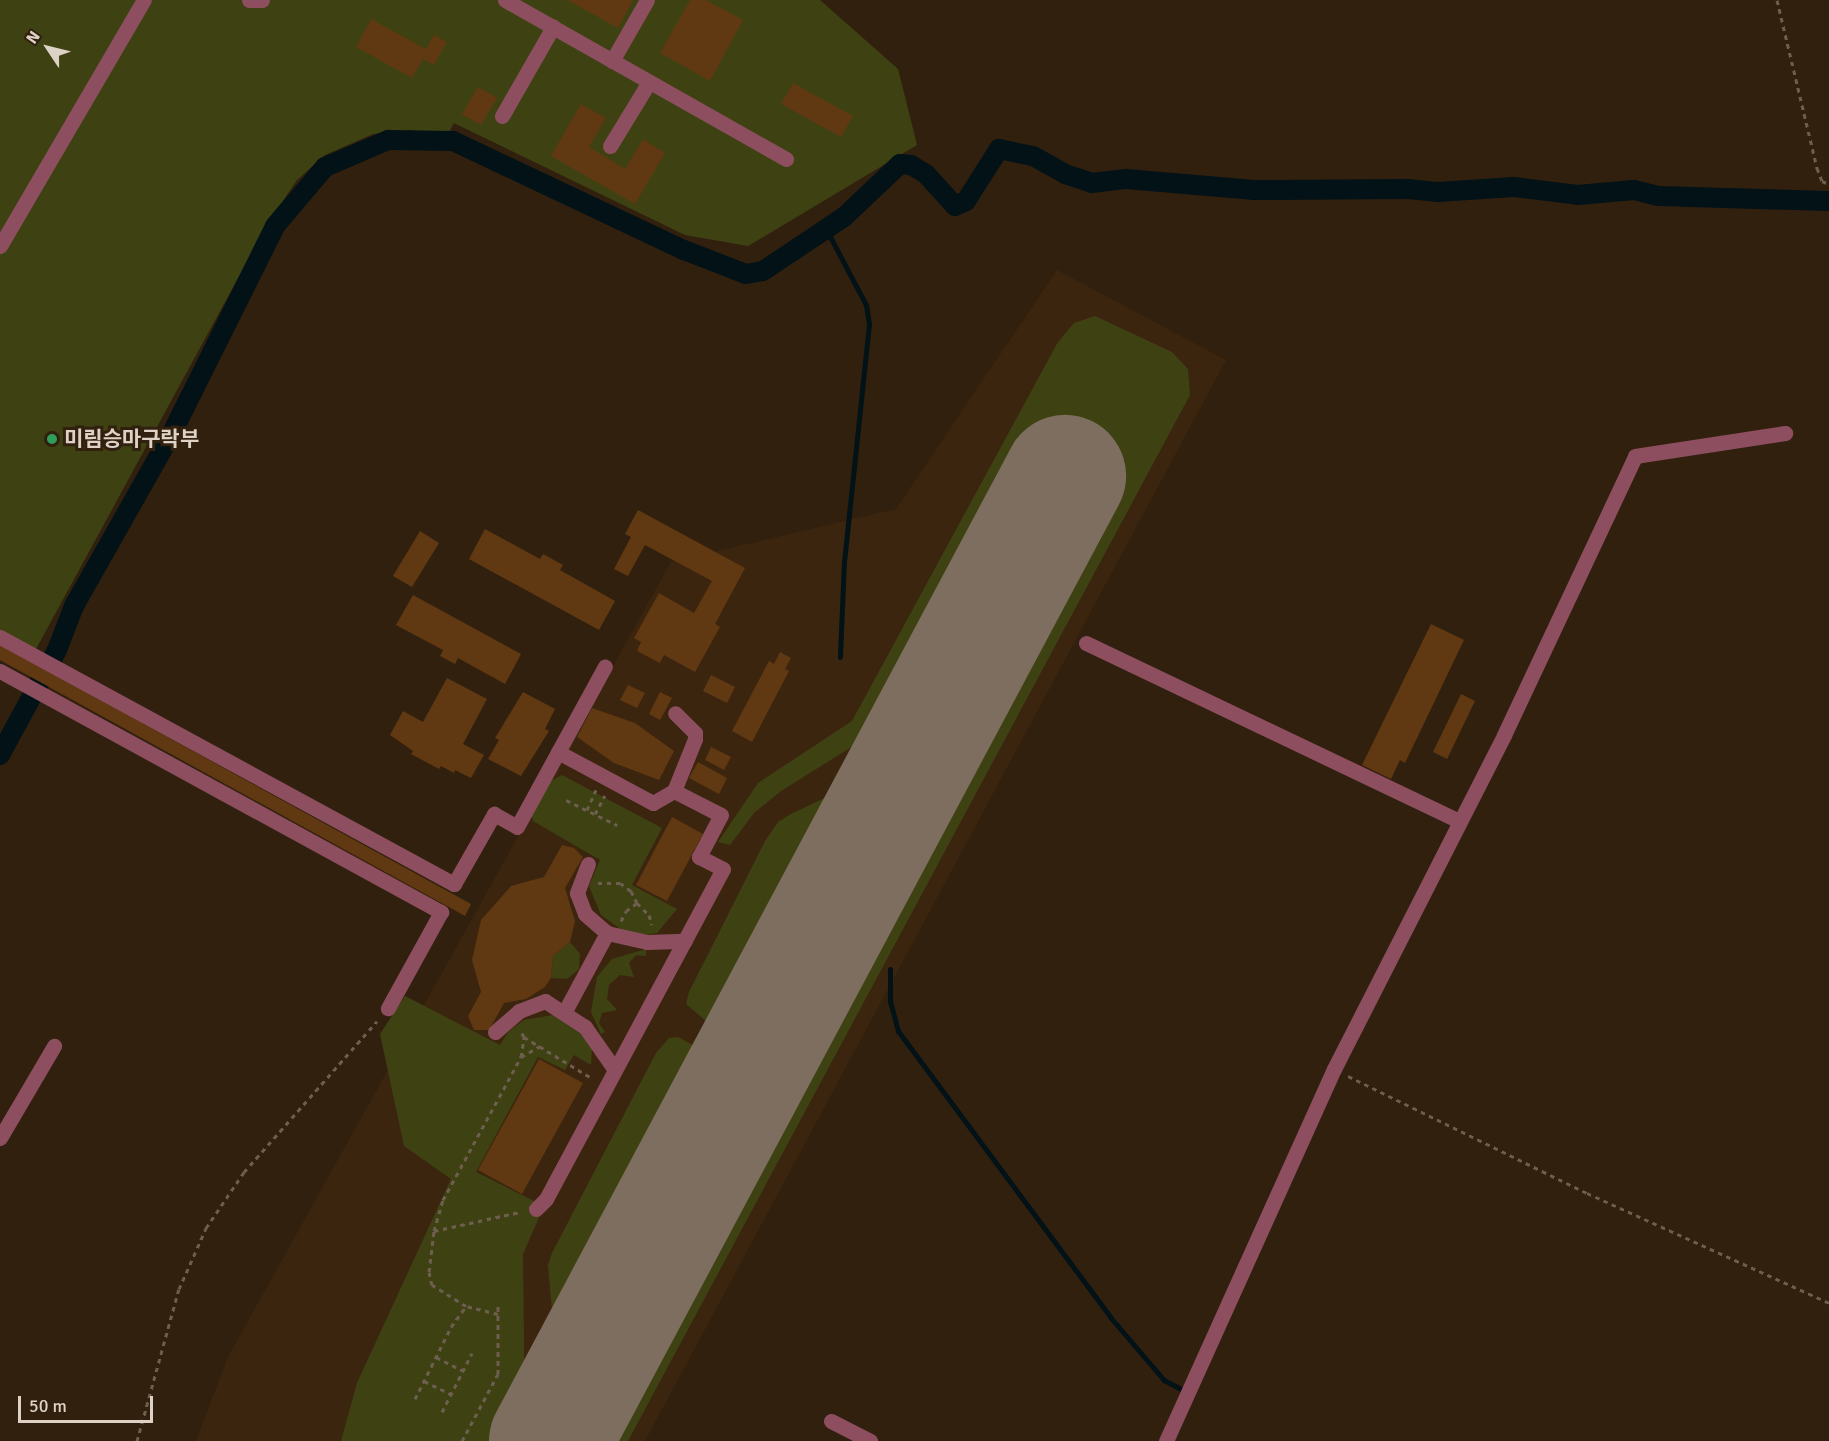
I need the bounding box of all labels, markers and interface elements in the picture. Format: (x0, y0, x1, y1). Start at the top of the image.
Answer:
north arrow (18, 18, 78, 78)
text: N (22, 27, 45, 48)
place label: 미림승마구락부 (64, 426, 199, 452)
marker: 미림승마구락부 (45, 432, 59, 446)
scale bar (21, 1384, 156, 1422)
text: 50 m (29, 1395, 67, 1417)

